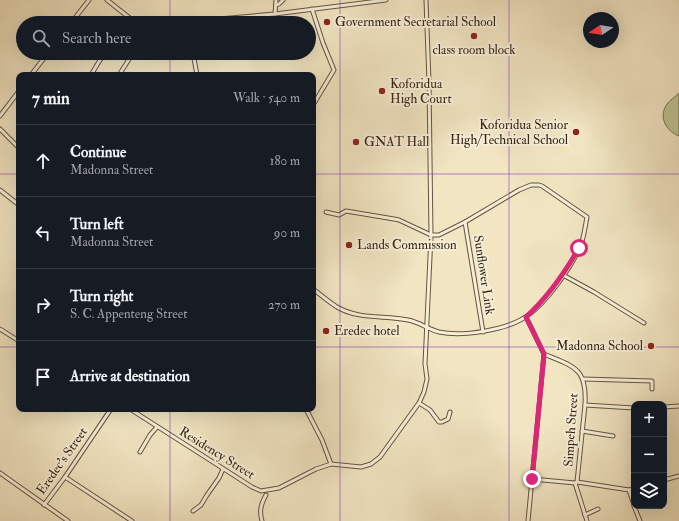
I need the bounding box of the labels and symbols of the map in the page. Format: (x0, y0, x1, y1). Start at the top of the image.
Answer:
north arrow (583, 12, 619, 48)
place label: Government Secretarial School (335, 14, 497, 30)
marker: Government Secretarial School (322, 17, 332, 27)
marker: class room block (469, 31, 479, 41)
place label: class room block (432, 42, 516, 58)
place label: Koforidua High Court (390, 76, 452, 107)
marker: Koforidua High Court (377, 86, 387, 96)
place label: Koforidua Senior High/Technical School (450, 117, 569, 148)
marker: Koforidua Senior High/Technical School (571, 127, 581, 137)
place label: GNAT Hall (364, 134, 430, 150)
marker: GNAT Hall (351, 137, 361, 147)
street label: Sunflower Link (470, 234, 498, 317)
place label: Lands Commission (357, 237, 457, 253)
route start (570, 239, 588, 257)
marker: Lands Commission (344, 240, 354, 250)
place label: Eredec hotel (334, 323, 400, 339)
marker: Eredec hotel (321, 326, 331, 336)
place label: Madonna School (556, 338, 644, 354)
marker: Madonna School (646, 341, 656, 351)
street label: Simpeh Street (560, 393, 583, 467)
street label: Residency Street (176, 423, 258, 483)
street label: Eredec's Street (33, 424, 91, 498)
route end (523, 470, 541, 488)

